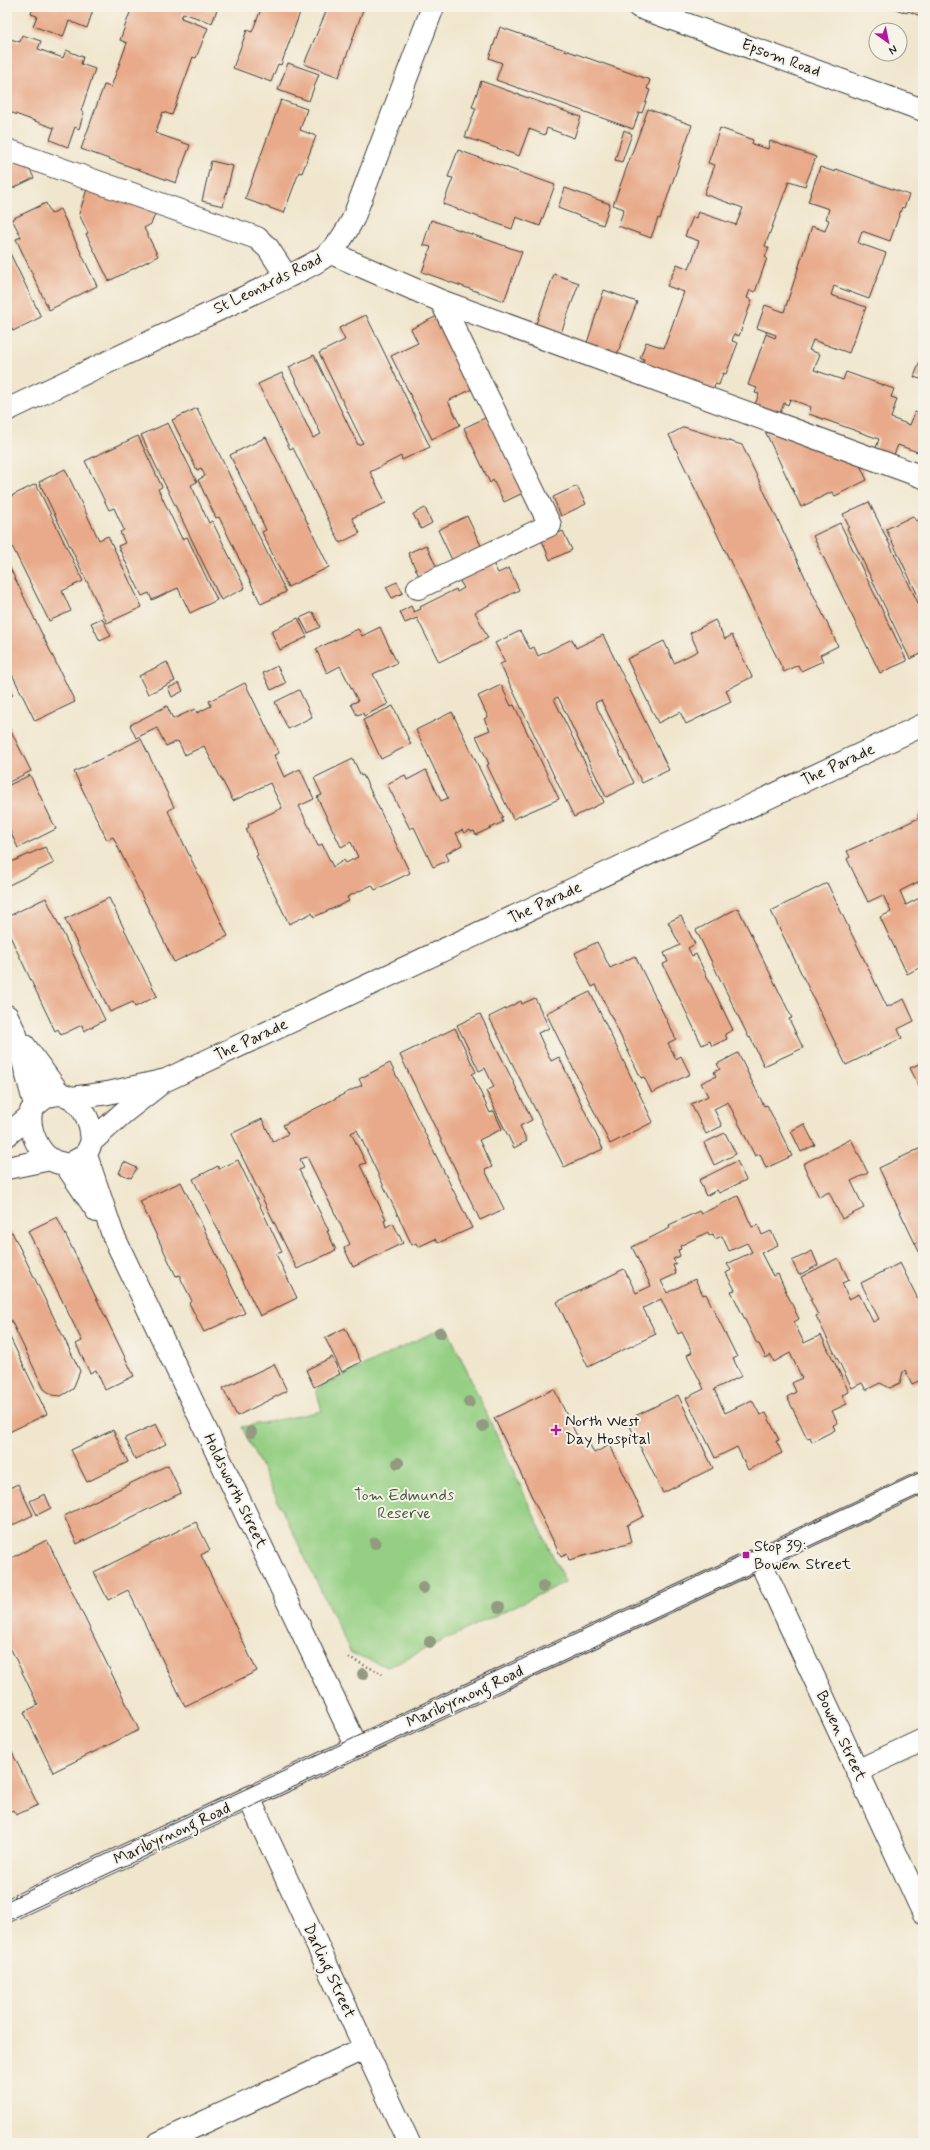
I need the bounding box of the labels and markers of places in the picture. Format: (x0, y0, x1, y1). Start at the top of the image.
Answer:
place label: North West Day Hospital (565, 1411, 651, 1450)
marker: North West Day Hospital (550, 1424, 562, 1436)
place label: Stop 39: Bowen Street (754, 1536, 852, 1575)
marker: Stop 39: Bowen Street (741, 1550, 751, 1560)

